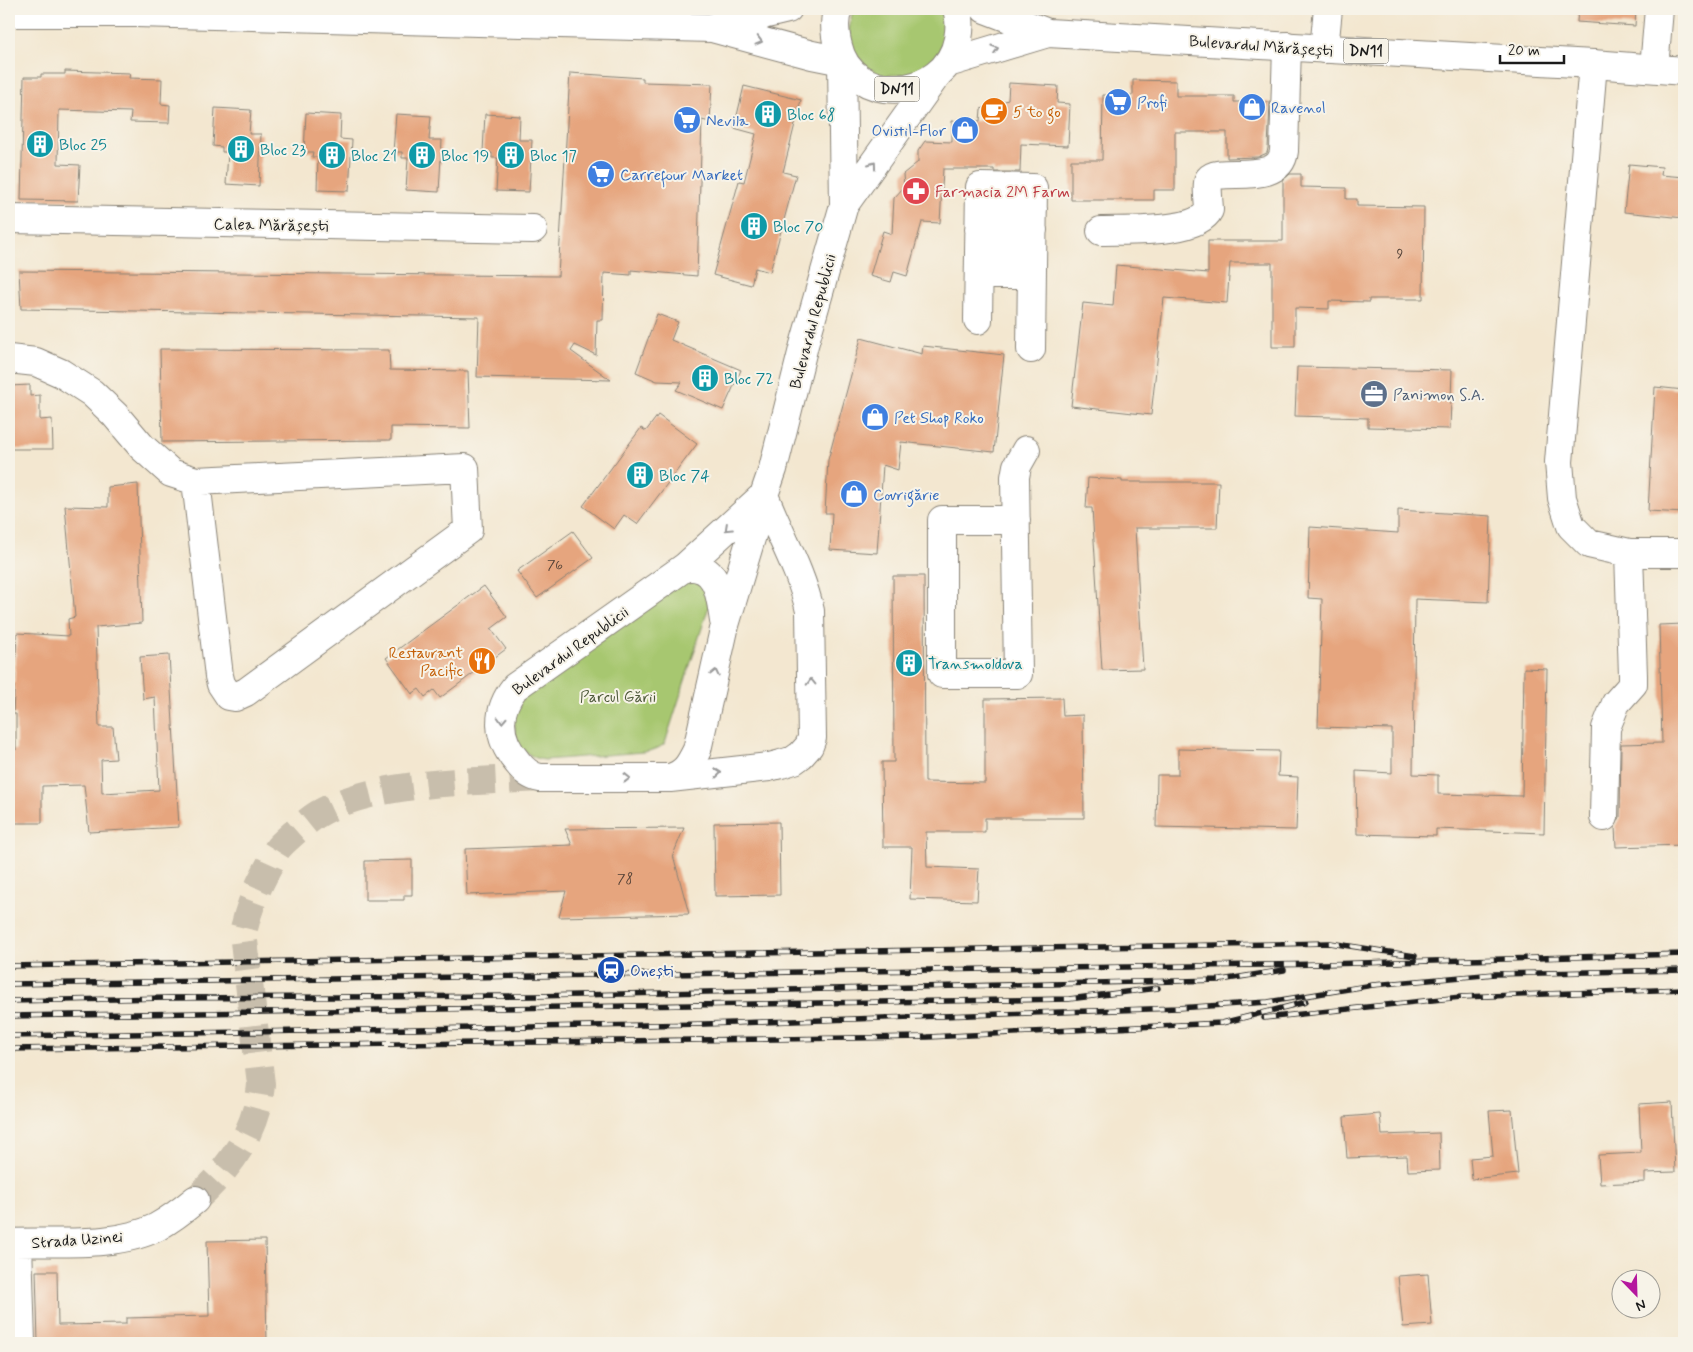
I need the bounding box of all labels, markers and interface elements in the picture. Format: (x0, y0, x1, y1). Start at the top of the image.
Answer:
street label: Bulevardul Mărășești (1188, 31, 1333, 62)
scale bar (1500, 32, 1564, 64)
one-way arrow (754, 35, 762, 45)
road number: DN11 (1344, 38, 1388, 64)
text: 20 m (1508, 41, 1540, 61)
one-way arrow (990, 44, 999, 54)
road number: DN11 (874, 76, 920, 102)
supermarket icon: Profi (1103, 87, 1133, 117)
shop icon: Ravenol (1237, 92, 1267, 122)
place label: Profi (1137, 93, 1167, 114)
cafe icon: 5 to go (979, 96, 1009, 126)
place label: Ravenol (1271, 98, 1326, 119)
building icon: Bloc 68 (753, 99, 783, 129)
place label: 5 to go (1013, 102, 1061, 124)
supermarket icon: Nevila (672, 105, 702, 135)
place label: Bloc 68 (787, 105, 835, 126)
place label: Nevila (706, 111, 749, 132)
shop icon: Ovistil-Flor (950, 115, 980, 145)
place label: Ovistil-Flor (872, 121, 947, 142)
building icon: Bloc 25 (25, 129, 55, 159)
building icon: Bloc 23 (226, 134, 256, 164)
place label: Bloc 25 (59, 135, 107, 156)
place label: Bloc 23 (260, 140, 306, 161)
building icon: Bloc 21 (317, 140, 347, 170)
building icon: Bloc 19 (407, 140, 437, 170)
building icon: Bloc 17 (496, 140, 526, 170)
place label: Bloc 21 (351, 146, 397, 167)
place label: Bloc 19 (441, 146, 489, 167)
place label: Bloc 17 (530, 146, 577, 167)
supermarket icon: Carrefour Market (586, 159, 616, 189)
one-way arrow (867, 161, 876, 171)
place label: Carrefour Market (620, 165, 743, 188)
pharmacy icon: Farmacia 2M Farm (901, 176, 931, 206)
place label: Farmacia 2M Farm (935, 182, 1070, 203)
building icon: Bloc 70 (739, 211, 769, 241)
street label: Calea Mărășești (213, 214, 328, 237)
place label: Bloc 70 (773, 217, 823, 238)
house number: 9 (1397, 245, 1404, 263)
street label: Bulevardul Republicii (785, 252, 842, 391)
building icon: Bloc 72 (690, 363, 720, 393)
place label: Bloc 72 (724, 369, 774, 390)
office icon: Panimon S.A. (1359, 379, 1389, 409)
place label: Panimon S.A. (1393, 385, 1485, 406)
shop icon: Pet Shop Roko (860, 402, 890, 432)
place label: Pet Shop Roko (894, 408, 984, 429)
building icon: Bloc 74 (625, 460, 655, 490)
place label: Bloc 74 (659, 466, 710, 487)
shop icon: Covrigărie (839, 479, 869, 509)
place label: Covrigărie (873, 485, 940, 507)
one-way arrow (725, 523, 734, 532)
house number: 76 (547, 556, 563, 574)
street label: Bulevardul Republicii (509, 602, 633, 701)
place label: Restaurant Pacific (389, 643, 463, 682)
restaurant icon: Restaurant Pacific (467, 646, 497, 676)
building icon: Transmoldova (894, 648, 924, 678)
place label: Transmoldova (928, 654, 1023, 675)
one-way arrow (709, 668, 720, 677)
one-way arrow (806, 677, 816, 685)
park label: Parcul Gării (580, 687, 656, 708)
one-way arrow (496, 717, 507, 725)
one-way arrow (714, 768, 722, 779)
one-way arrow (624, 773, 632, 783)
house number: 78 (617, 870, 633, 888)
station icon: Onești (596, 955, 626, 985)
place label: Onești (630, 961, 673, 982)
street label: Strada Uzinei (31, 1227, 123, 1254)
north arrow (1610, 1270, 1660, 1320)
text: N (1633, 1295, 1648, 1315)

